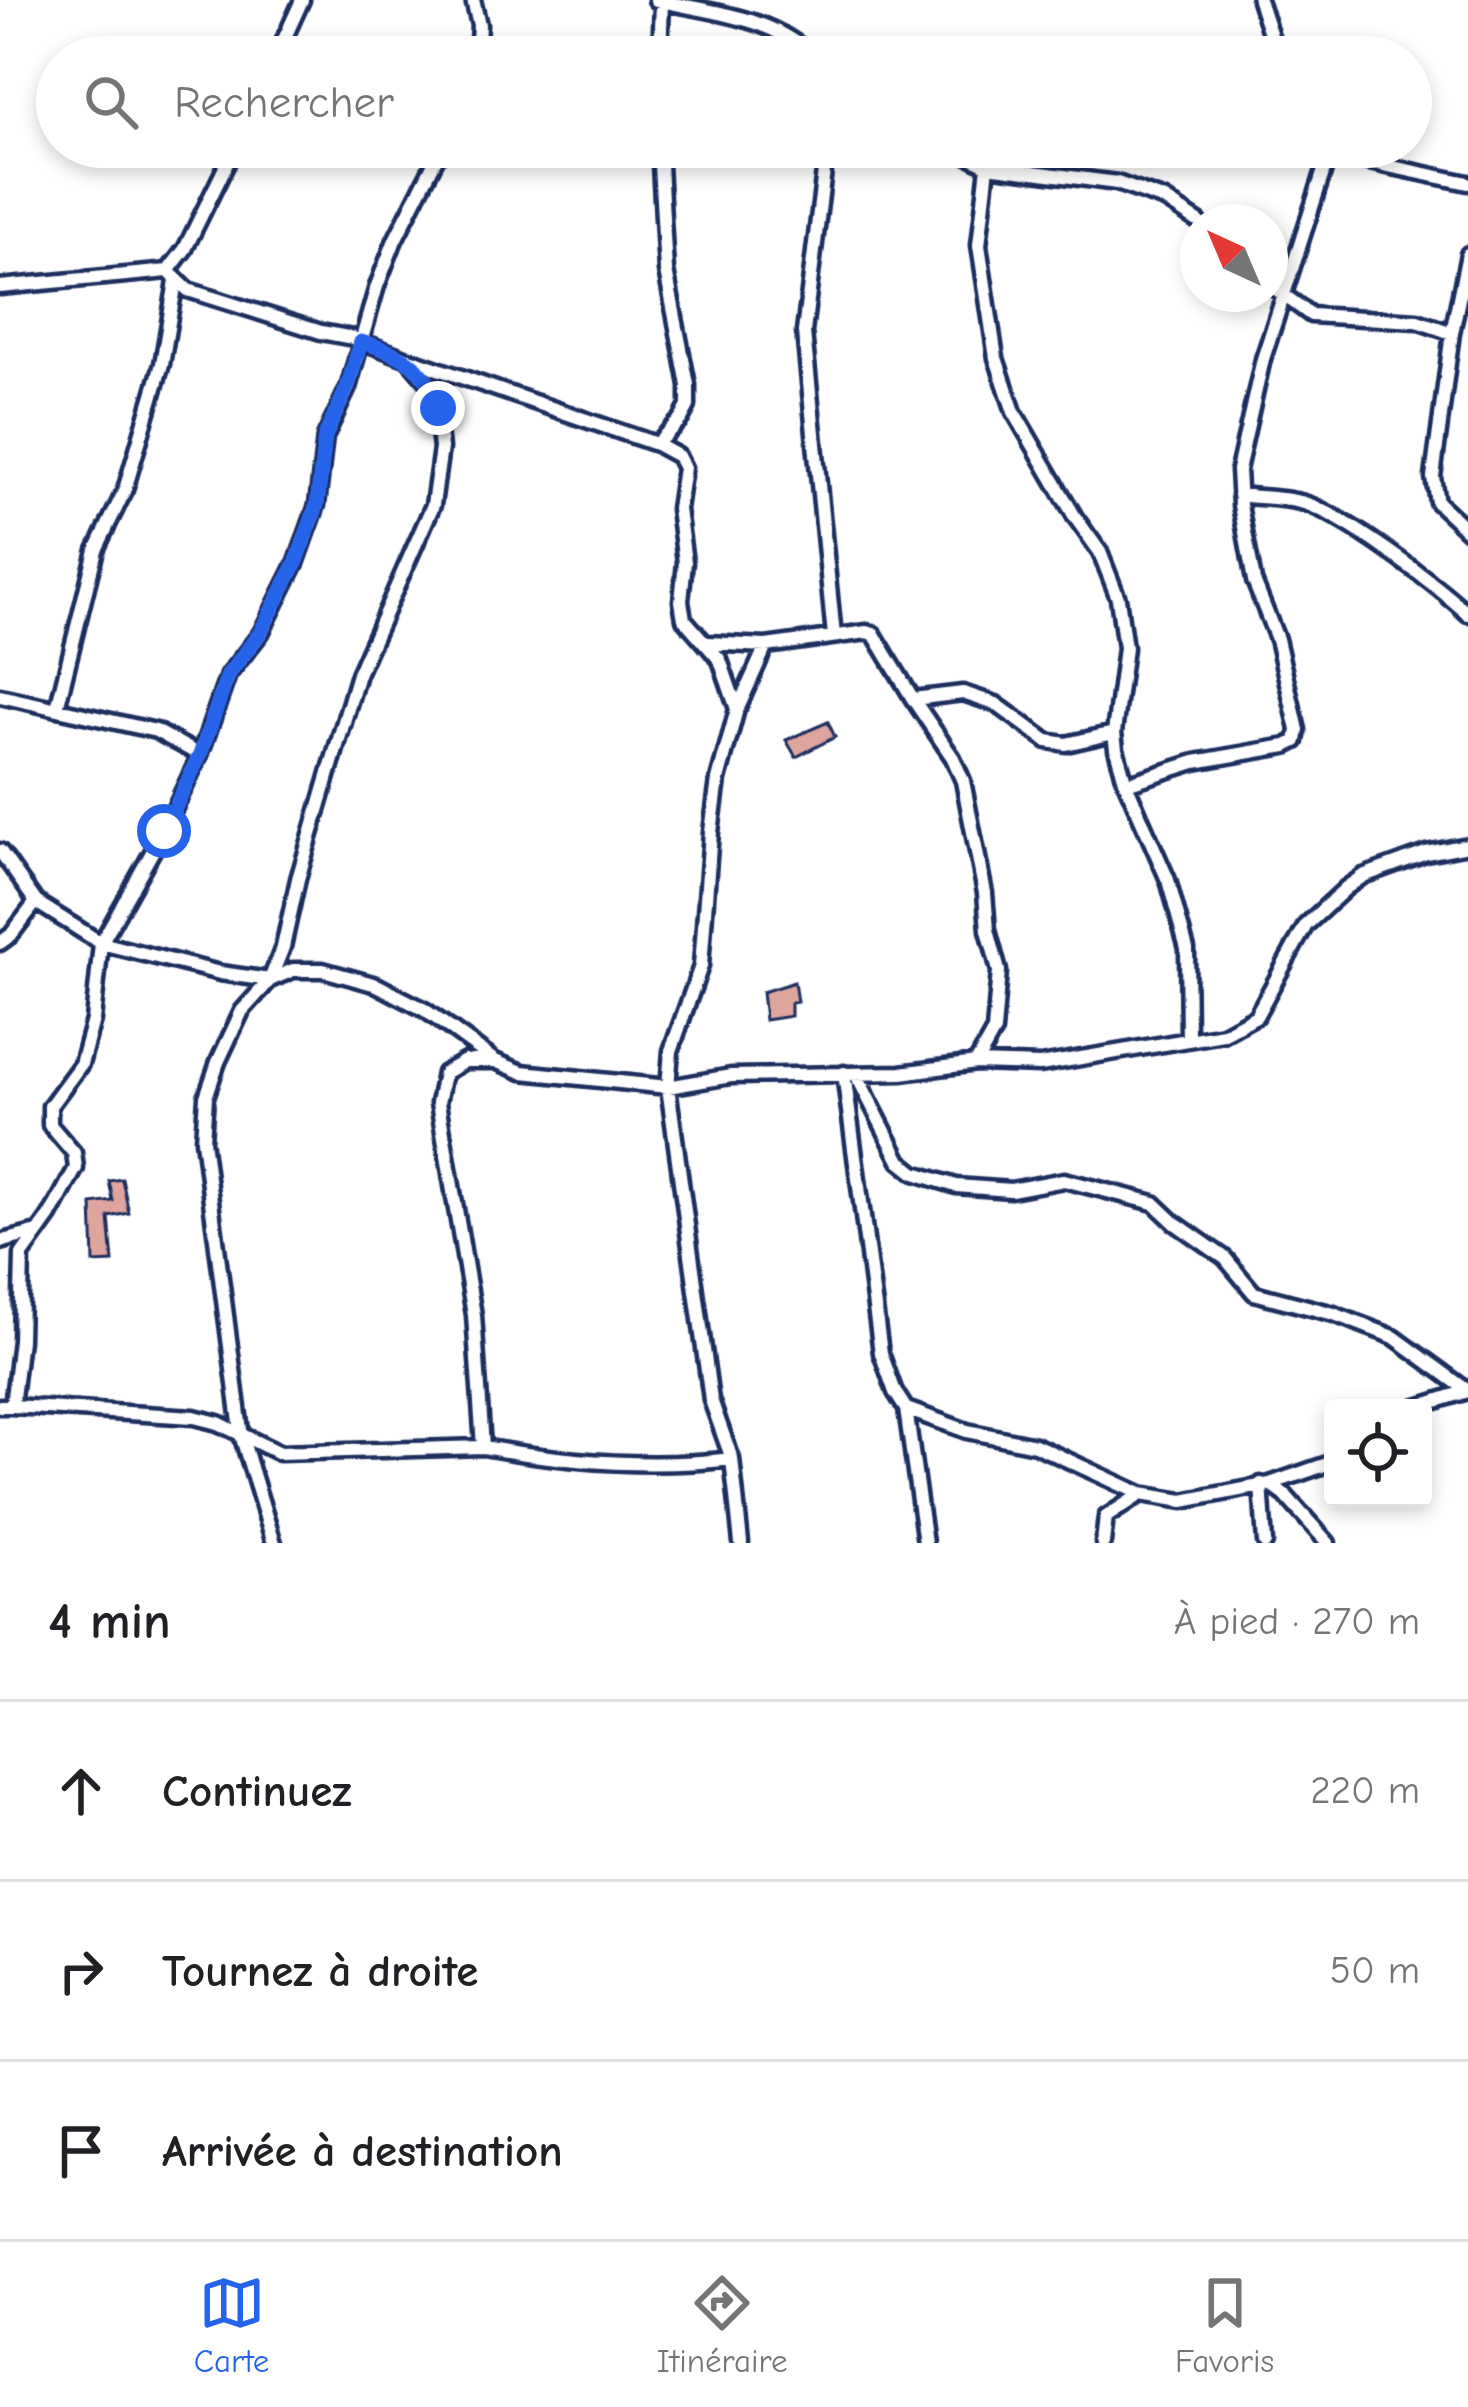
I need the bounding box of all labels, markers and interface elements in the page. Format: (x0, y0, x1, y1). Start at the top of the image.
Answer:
search box (36, 36, 1432, 168)
icon: search (78, 69, 144, 135)
text: Rechercher (174, 76, 394, 128)
north arrow (1180, 204, 1288, 312)
route end (411, 381, 465, 435)
route start (137, 804, 191, 858)
map controls (1324, 1399, 1432, 1507)
button: locate (1324, 1399, 1432, 1507)
text: 4 min (48, 1592, 171, 1651)
text: À pied · 270 m (1174, 1599, 1420, 1644)
icon: ahead (48, 1758, 114, 1824)
text: Continuez (162, 1765, 352, 1817)
text: 220 m (1310, 1768, 1420, 1813)
icon: right (48, 1938, 114, 2004)
text: Tournez à droite (162, 1945, 478, 1997)
text: 50 m (1330, 1948, 1420, 1993)
icon: arrive (48, 2118, 114, 2184)
text: Arrivée à destination (162, 2125, 563, 2177)
tab: Carte (194, 2270, 269, 2380)
tab: Itinéraire (657, 2270, 787, 2380)
tab: Favoris (1175, 2270, 1274, 2380)

